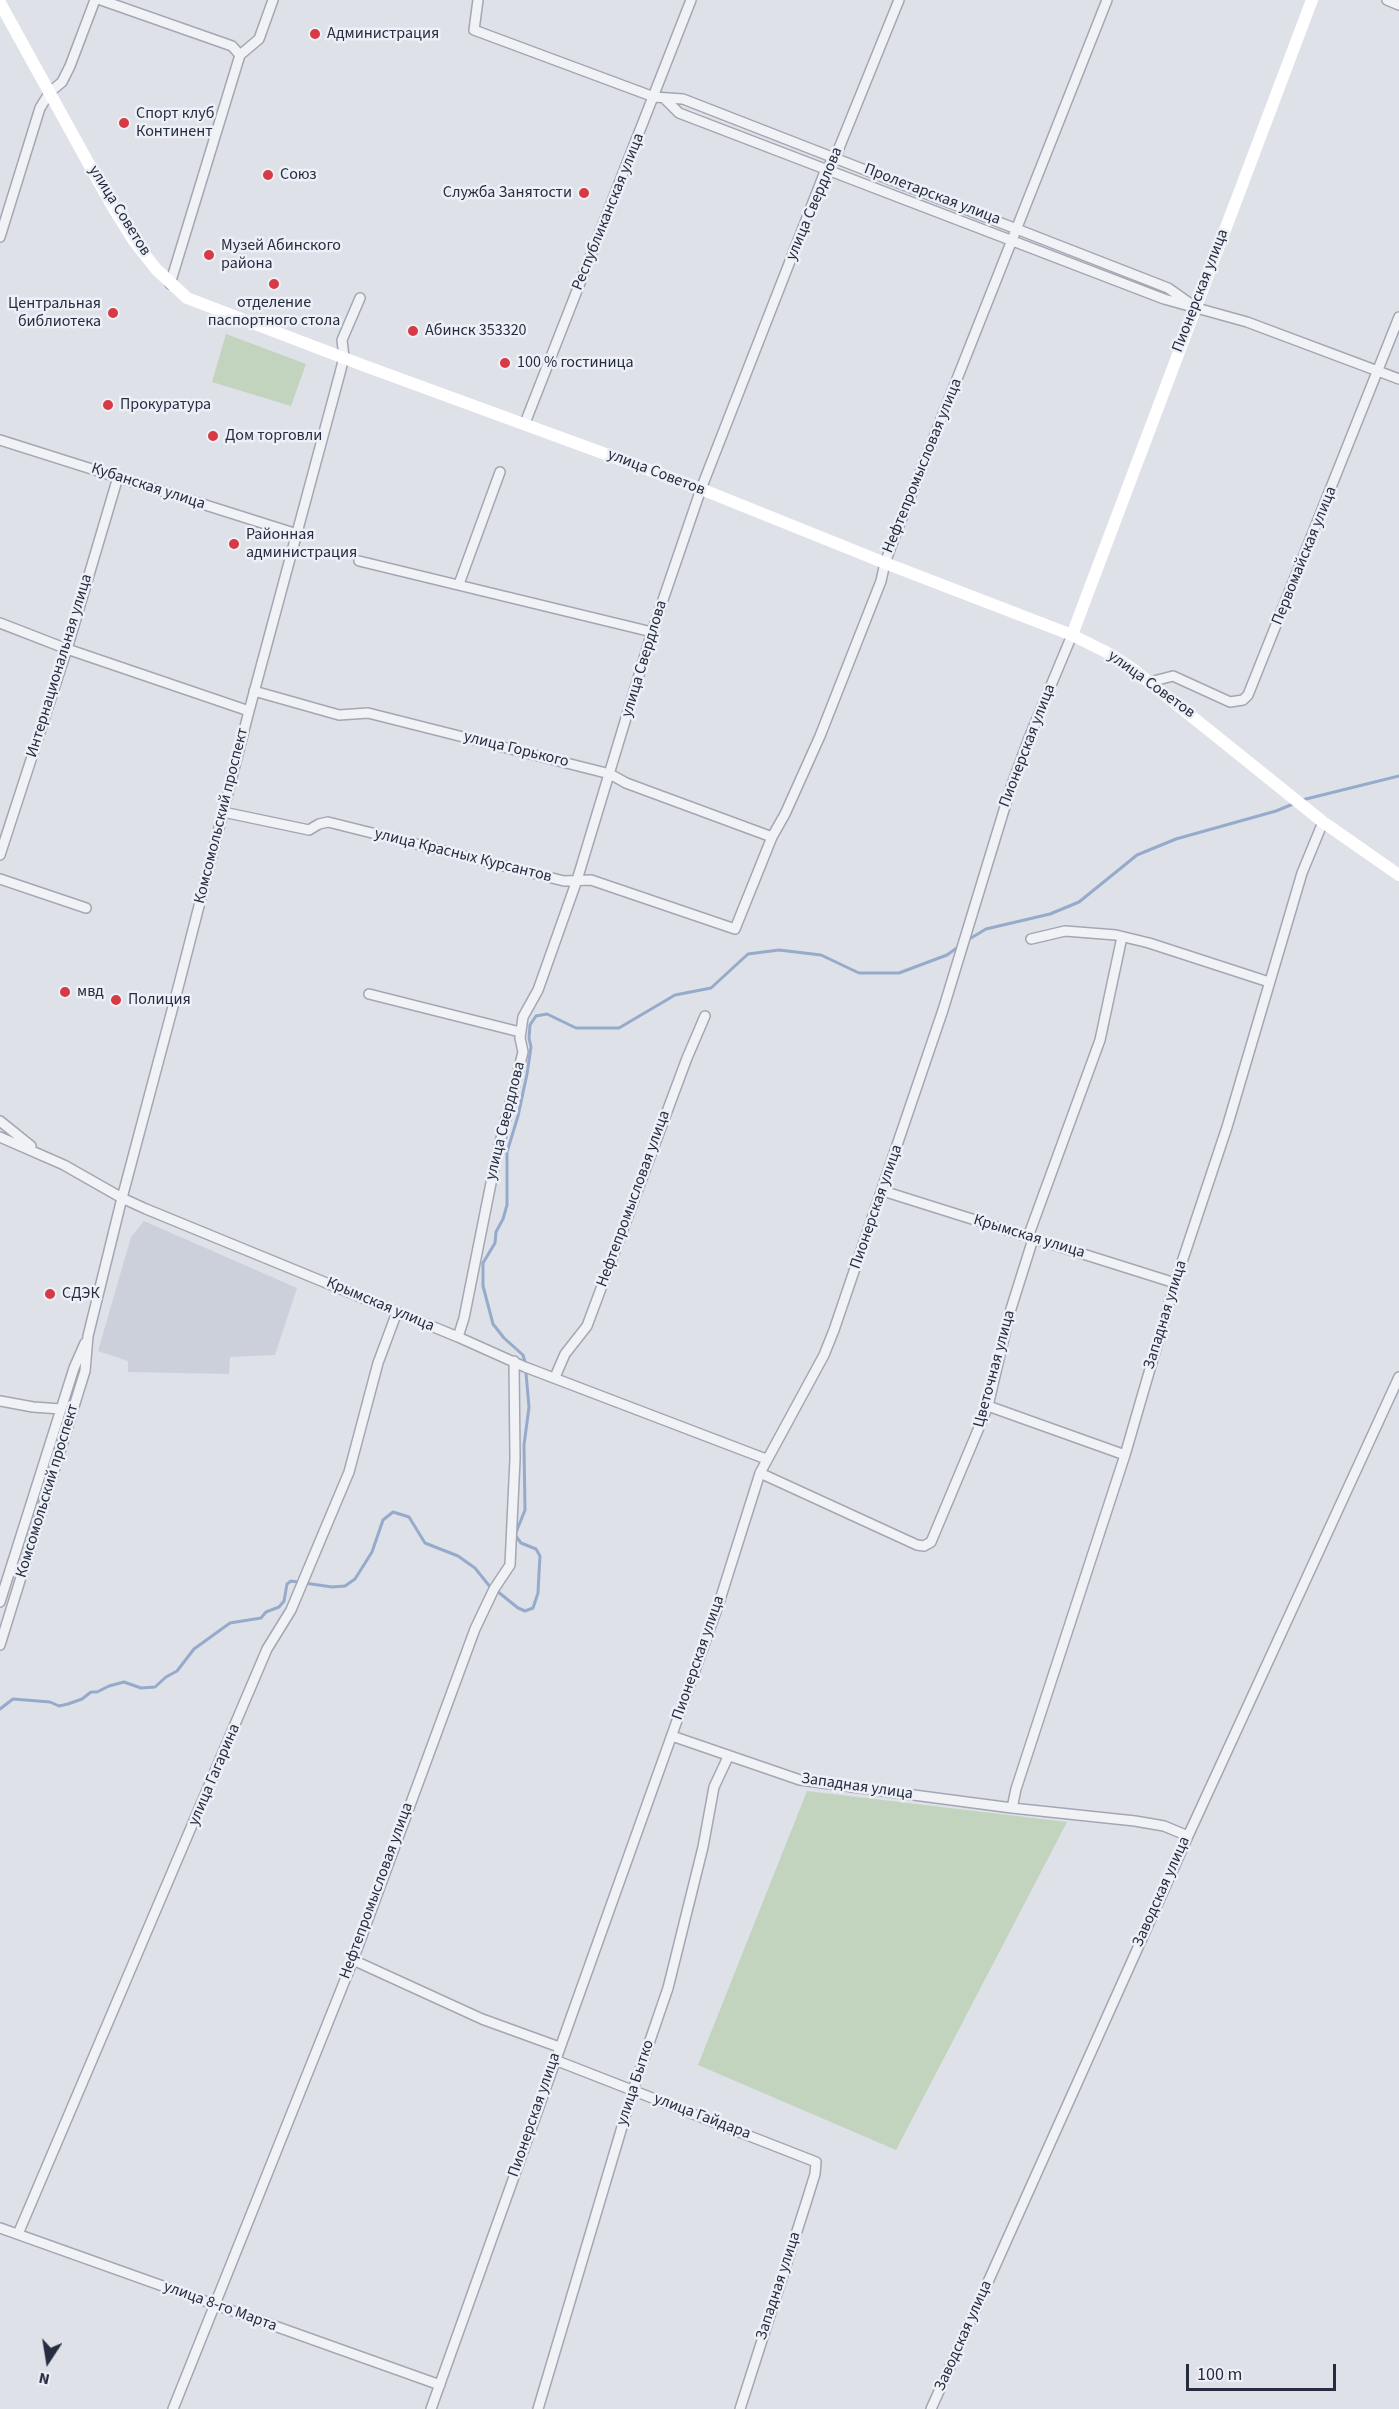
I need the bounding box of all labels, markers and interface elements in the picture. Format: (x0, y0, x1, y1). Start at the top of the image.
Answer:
place label: Администрация (327, 24, 439, 44)
marker: Администрация (308, 27, 322, 41)
place label: Спорт клуб Континент (136, 104, 214, 142)
marker: Спорт клуб Континент (117, 116, 131, 130)
street label: Республиканская улица (569, 131, 649, 293)
street label: улица Свердлова (782, 144, 848, 264)
street label: Пролетарская улица (861, 160, 1003, 230)
street label: улица Советов (84, 162, 154, 260)
place label: Союз (280, 165, 317, 185)
marker: Союз (261, 168, 275, 182)
place label: Служба Занятости (443, 183, 572, 203)
marker: Служба Занятости (577, 186, 591, 200)
street label: Пионерская улица (1169, 227, 1233, 355)
place label: Музей Абинского района (221, 236, 341, 274)
marker: Музей Абинского района (202, 248, 216, 262)
marker: отделение паспортного стола (267, 277, 281, 291)
place label: отделение паспортного стола (208, 293, 340, 331)
place label: Центральная библиотека (8, 294, 101, 332)
marker: Центральная библиотека (106, 306, 120, 320)
place label: Абинск 353320 (425, 321, 527, 341)
marker: Абинск 353320 (406, 324, 420, 338)
place label: 100 % гостиница (517, 353, 634, 373)
marker: 100 % гостиница (498, 356, 512, 370)
street label: Нефтепромысловая улица (879, 376, 967, 556)
place label: Прокуратура (120, 395, 211, 415)
marker: Прокуратура (101, 398, 115, 412)
place label: Дом торговли (225, 426, 322, 446)
marker: Дом торговли (206, 429, 220, 443)
street label: улица Советов (605, 446, 707, 500)
street label: Кубанская улица (89, 460, 207, 514)
street label: Первомайская улица (1268, 484, 1342, 628)
place label: Районная администрация (246, 525, 357, 563)
marker: Районная администрация (227, 537, 241, 551)
street label: Интернациональная улица (23, 572, 97, 760)
street label: улица Свердлова (618, 598, 672, 720)
street label: улица Советов (1104, 647, 1198, 723)
street label: Пионерская улица (996, 682, 1060, 810)
street label: Комсомольский проспект (191, 726, 253, 906)
street label: улица Горького (461, 728, 571, 772)
street label: улица Красных Курсантов (372, 825, 554, 887)
place label: мвд (77, 982, 104, 1002)
marker: мвд (58, 985, 72, 999)
place label: Полиция (128, 990, 191, 1010)
marker: Полиция (109, 993, 123, 1007)
street label: улица Свердлова (482, 1060, 530, 1182)
street label: Нефтепромысловая улица (593, 1108, 675, 1290)
street label: Пионерская улица (847, 1142, 907, 1272)
street label: Крымская улица (971, 1211, 1087, 1263)
street label: Западная улица (1140, 1258, 1192, 1372)
street label: Крымская улица (323, 1274, 437, 1336)
place label: СДЭК (62, 1284, 100, 1304)
marker: СДЭК (43, 1287, 57, 1301)
street label: Цветочная улица (970, 1308, 1020, 1430)
street label: Комсомольский проспект (12, 1402, 84, 1580)
street label: Пионерская улица (669, 1593, 729, 1723)
street label: улица Гагарина (185, 1721, 245, 1829)
street label: Западная улица (800, 1770, 914, 1804)
street label: Нефтепромысловая улица (336, 1800, 418, 1982)
street label: Заводская улица (1129, 1834, 1195, 1950)
street label: улица Бытко (613, 2038, 659, 2128)
street label: Пионерская улица (505, 2050, 565, 2180)
street label: улица Гайдара (651, 2090, 753, 2144)
street label: Западная улица (752, 2229, 806, 2343)
street label: улица 8-го Марта (161, 2278, 279, 2336)
street label: Заводская улица (931, 2278, 997, 2394)
north arrow (18, 2331, 78, 2391)
scale bar (1189, 2352, 1339, 2390)
text: 100 m (1197, 2362, 1242, 2387)
text: N (37, 2367, 52, 2390)

